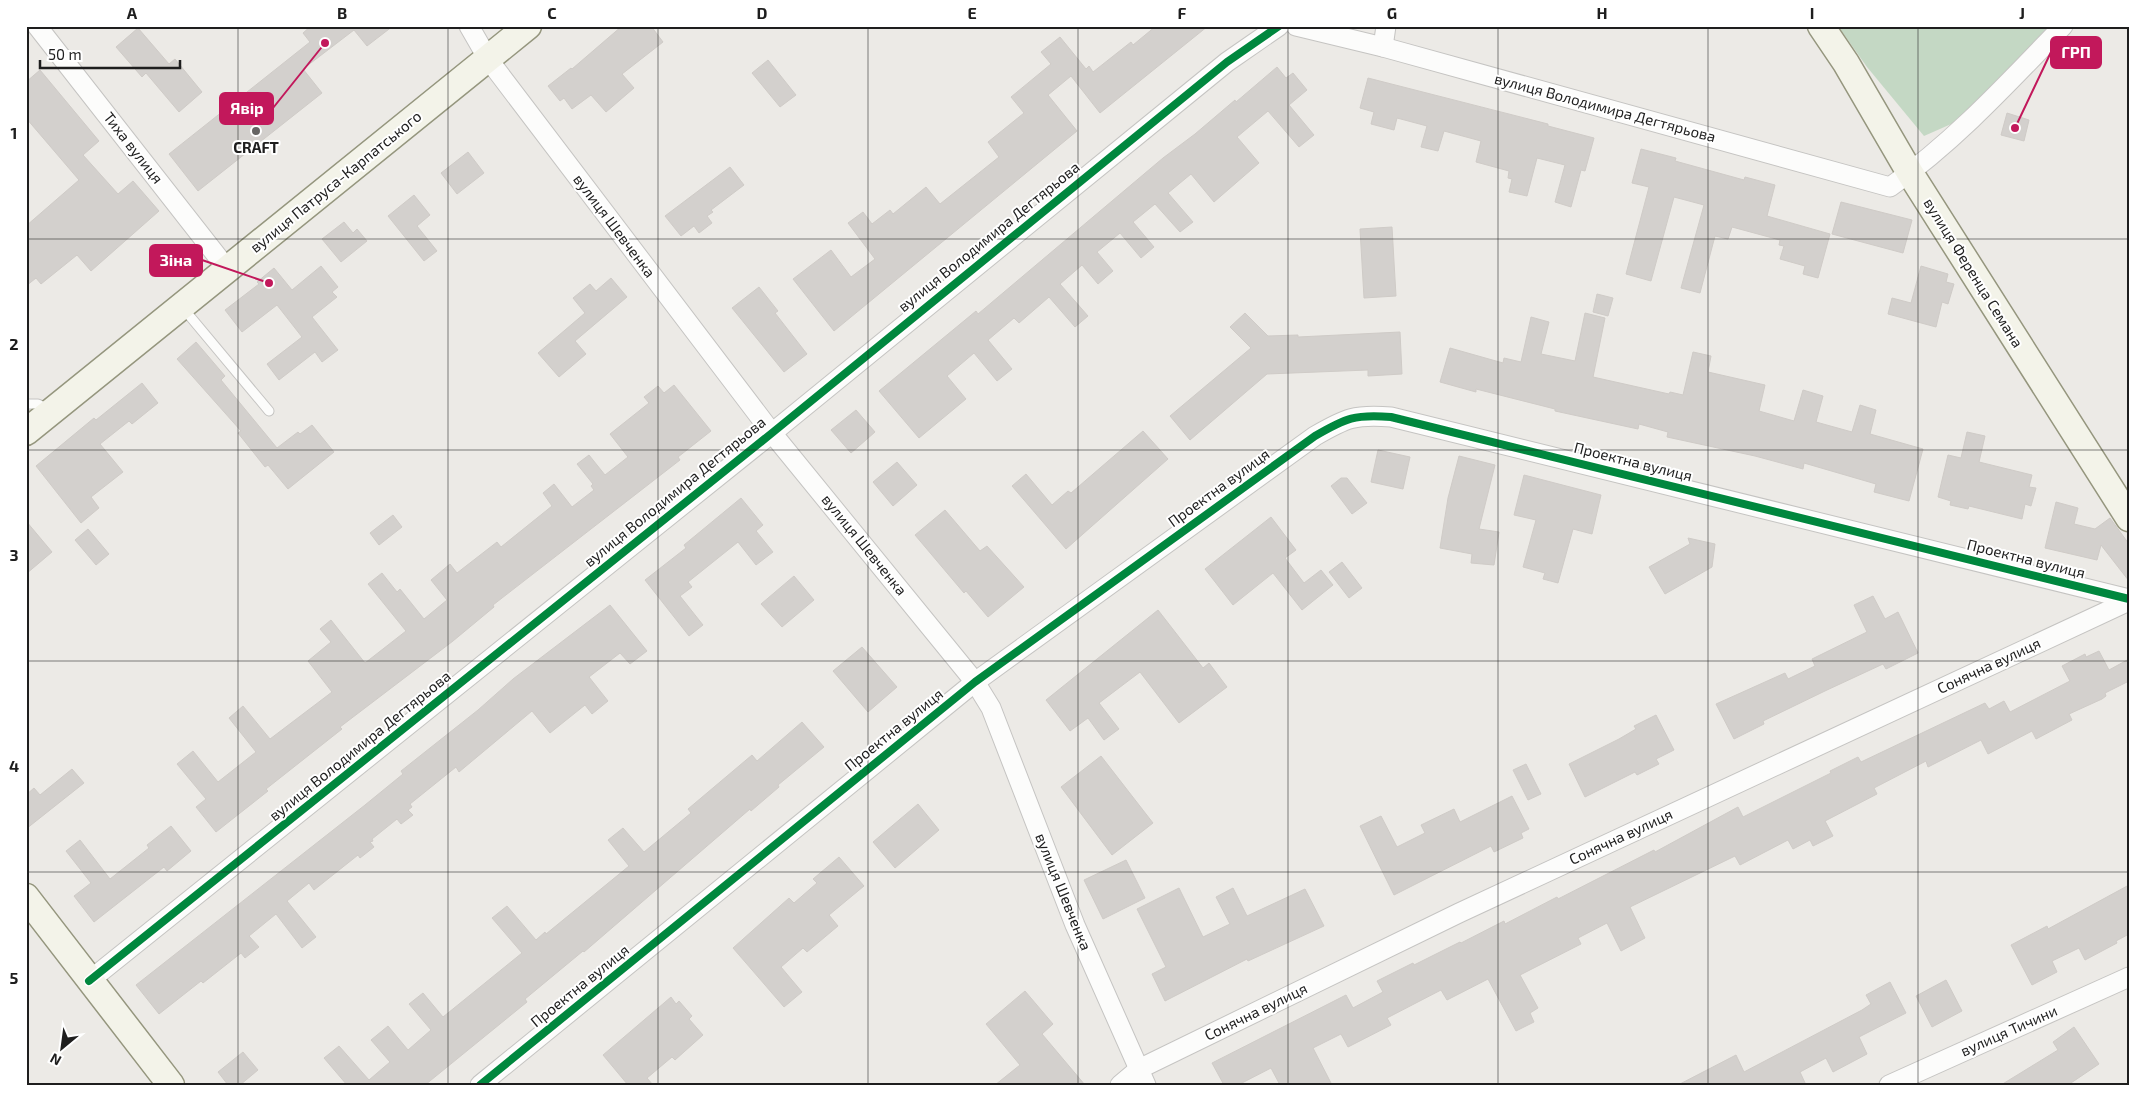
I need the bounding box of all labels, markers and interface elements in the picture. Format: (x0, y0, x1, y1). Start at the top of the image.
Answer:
text: A (127, 3, 138, 22)
text: B (337, 3, 347, 22)
text: C (547, 3, 557, 22)
text: D (757, 3, 768, 22)
text: E (967, 3, 977, 22)
text: F (1178, 3, 1187, 22)
text: G (1387, 3, 1397, 22)
text: H (1596, 3, 1608, 22)
text: I (1810, 3, 1814, 22)
text: J (2019, 3, 2025, 22)
callout: ГРП (2051, 37, 2101, 68)
scale bar (40, 38, 180, 70)
text: ГРП (2061, 42, 2091, 61)
text: 50 m (48, 45, 82, 63)
street label: вулиця Володимира Дегтярьова (1492, 69, 1718, 146)
callout: Явір (220, 93, 273, 124)
text: Явір (230, 98, 264, 117)
street label: вулиця Патруса-Карпатського (246, 107, 425, 257)
street label: Тиха вулиця (99, 108, 167, 187)
text: 1 (11, 123, 17, 142)
marker: CRAFT (250, 125, 262, 137)
place label: CRAFT (233, 138, 279, 156)
street label: вулиця Володимира Дегтярьова (894, 157, 1083, 316)
street label: вулиця Шевченка (569, 170, 660, 281)
street label: вулиця Ференца Семана (1920, 194, 2027, 351)
callout: Зіна (150, 245, 202, 276)
text: Зіна (160, 250, 192, 269)
text: 2 (9, 334, 19, 353)
street label: вулиця Володимира Дегтярьова (580, 412, 769, 571)
street label: Проектна вулиця (1572, 438, 1694, 485)
street label: Проектна вулиця (1164, 444, 1273, 531)
street label: вулиця Шевченка (818, 490, 911, 599)
street label: Проектна вулиця (1965, 535, 2087, 582)
text: 3 (9, 545, 19, 564)
street label: Сонячна вулиця (1934, 633, 2044, 698)
street label: вулиця Володимира Дегтярьова (265, 666, 454, 825)
street label: Проектна вулиця (841, 684, 947, 775)
text: 4 (9, 756, 19, 775)
street label: Сонячна вулиця (1566, 804, 1676, 869)
street label: вулиця Шевченка (1031, 830, 1096, 953)
street label: Проектна вулиця (527, 940, 633, 1031)
text: 5 (10, 968, 19, 987)
street label: Сонячна вулиця (1201, 978, 1310, 1045)
street label: вулиця Тичини (1957, 1001, 2060, 1060)
north arrow (38, 1024, 88, 1074)
text: N (47, 1050, 64, 1070)

